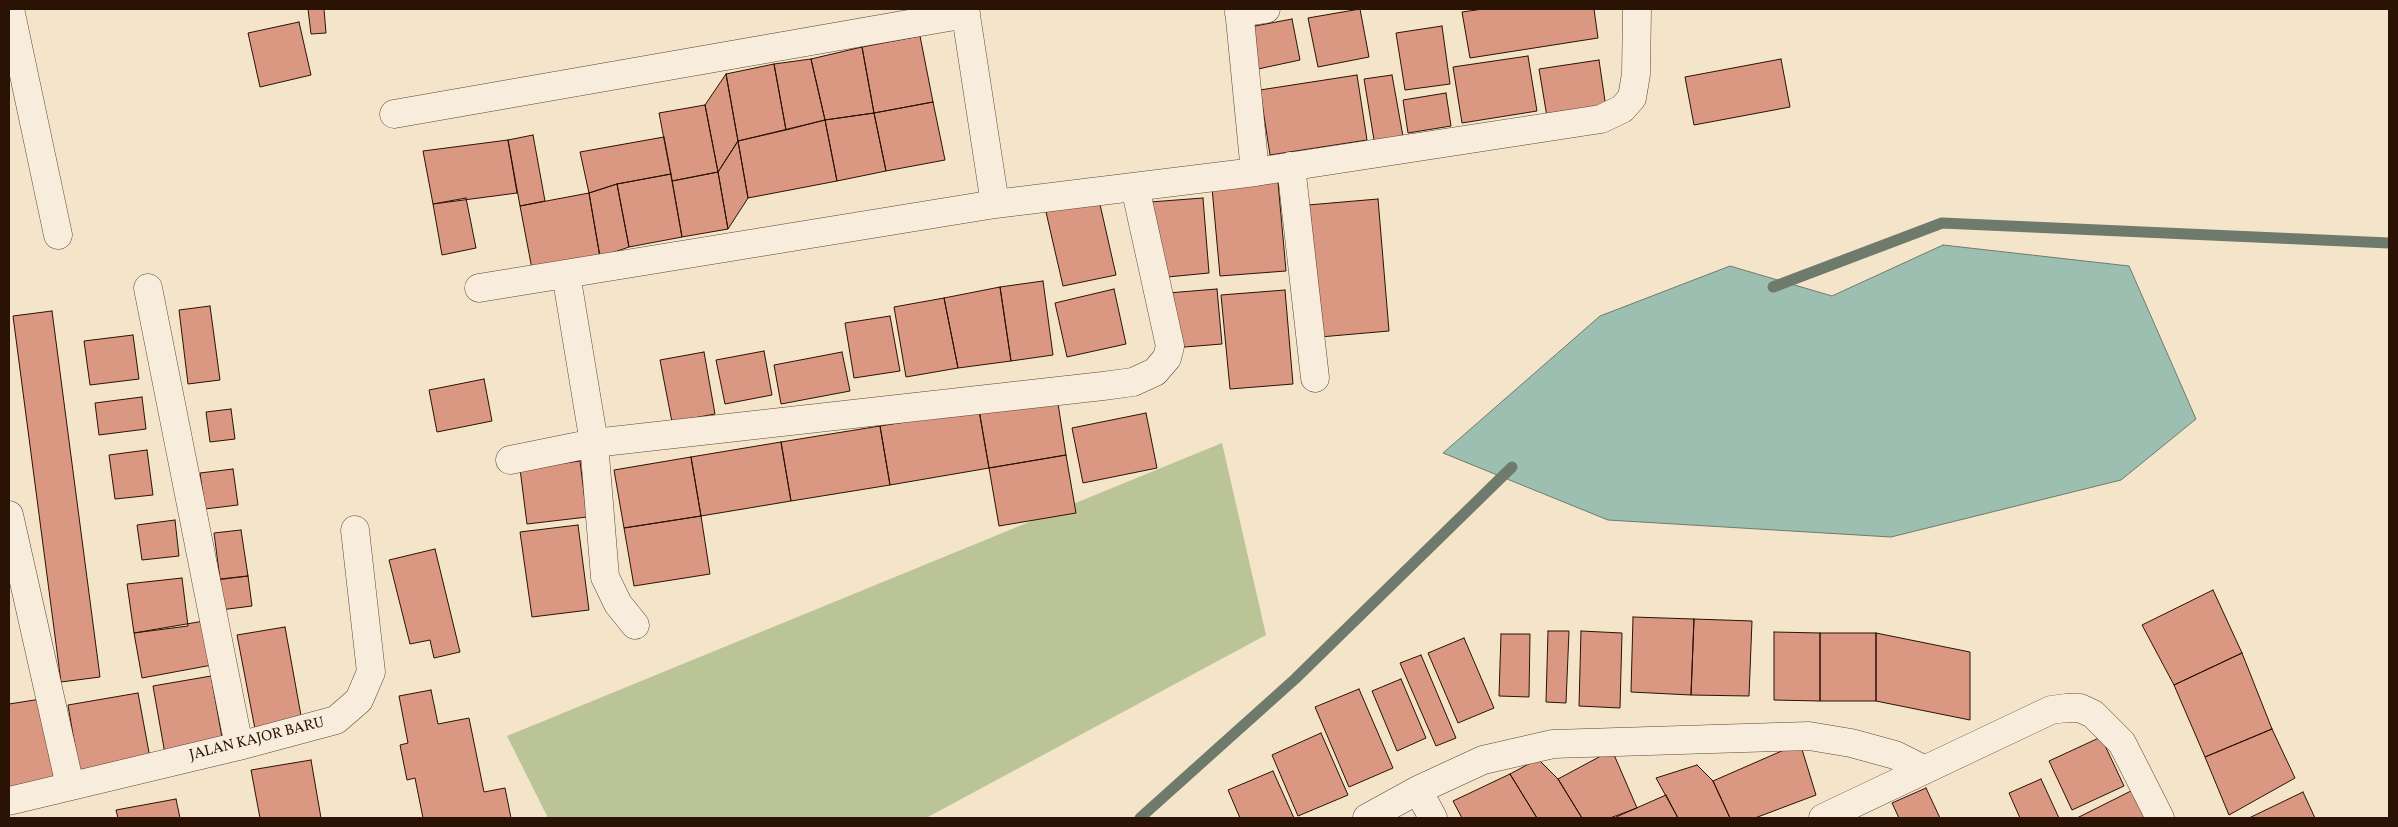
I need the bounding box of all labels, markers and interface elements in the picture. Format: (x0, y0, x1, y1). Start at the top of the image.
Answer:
street label: JALAN KAJOR BARU (188, 715, 326, 765)

